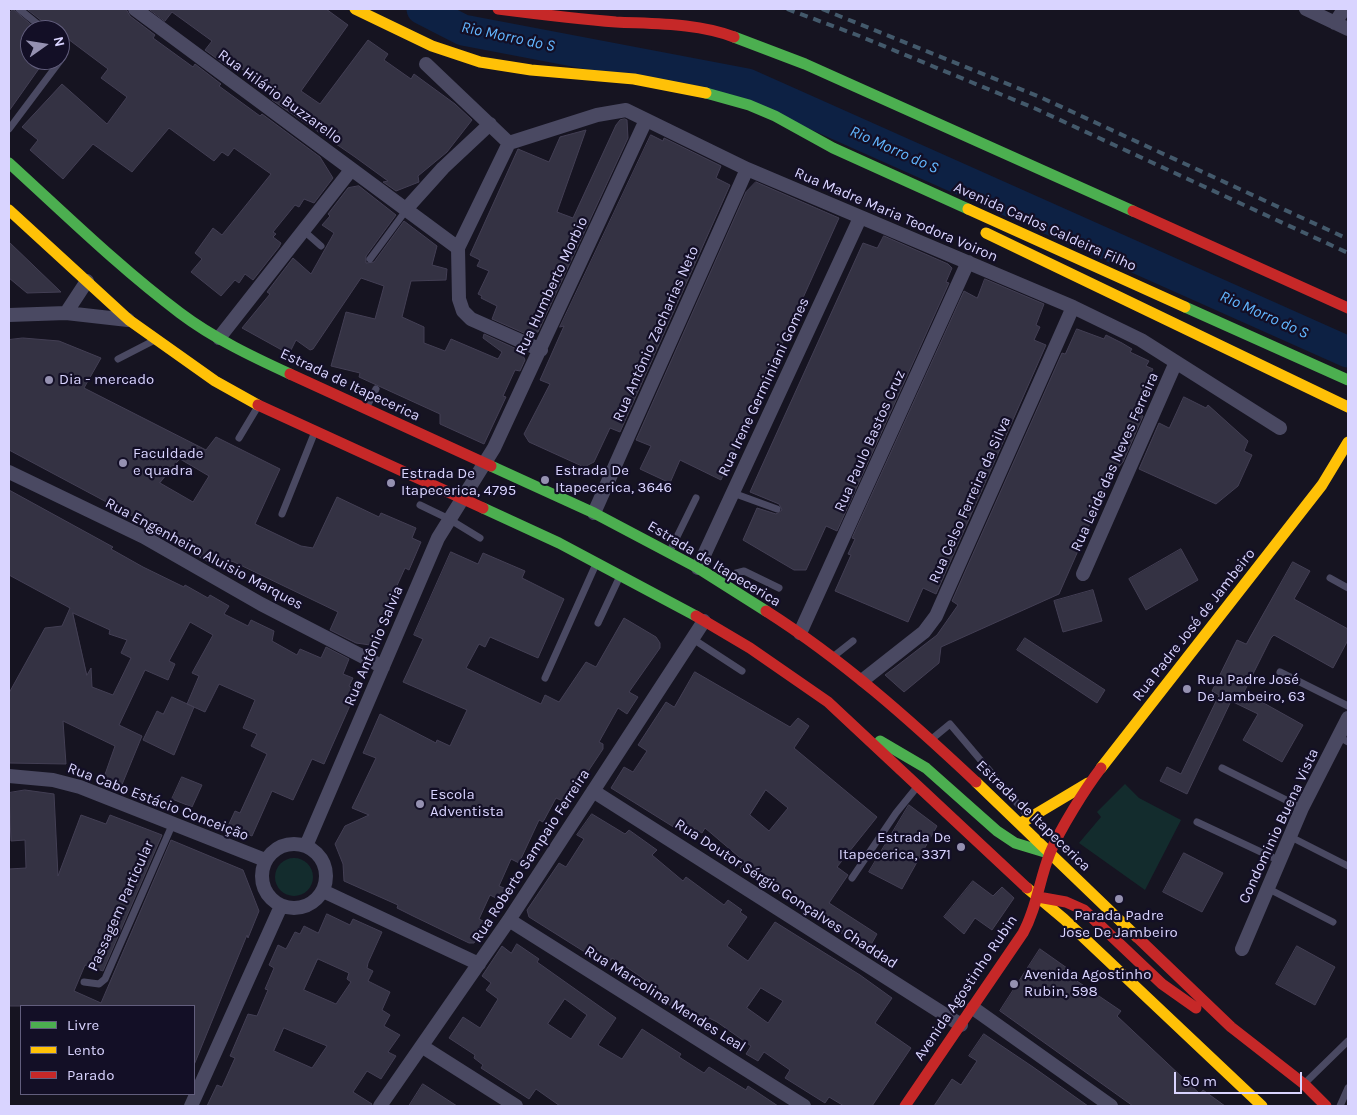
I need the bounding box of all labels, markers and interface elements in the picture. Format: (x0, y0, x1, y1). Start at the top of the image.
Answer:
water label: Rio Morro do S (459, 18, 557, 56)
north arrow (20, 20, 70, 70)
text: N (50, 35, 69, 49)
street label: Rua Hilário Buzzarello (214, 46, 346, 148)
water label: Rio Morro do S (847, 122, 941, 178)
street label: Rua Madre Maria Teodora Voiron (792, 164, 1000, 266)
street label: Avenida Carlos Caldeira Filho (951, 178, 1139, 276)
street label: Rua Humberto Morbio (512, 214, 592, 358)
street label: Rua Antônio Zacharias Neto (609, 243, 703, 425)
water label: Rio Morro do S (1217, 287, 1311, 343)
street label: Rua Irene Germiniani Gomes (715, 295, 813, 479)
street label: Estrada de Itapecerica (277, 345, 423, 425)
street label: Rua Paulo Bastos Cruz (831, 367, 909, 515)
street label: Rua Leide das Neves Ferreira (1067, 369, 1163, 555)
place label: Dia - mercado (59, 371, 154, 389)
marker: Dia - mercado (43, 374, 55, 386)
street label: Rua Celso Ferreira da Silva (925, 414, 1015, 586)
place label: Faculdade e quadra (133, 445, 204, 480)
marker: Faculdade e quadra (117, 457, 129, 469)
place label: Estrada De Itapecerica, 3646 (555, 462, 672, 497)
place label: Estrada De Itapecerica, 4795 (401, 465, 516, 500)
marker: Estrada De Itapecerica, 3646 (539, 474, 551, 486)
marker: Estrada De Itapecerica, 4795 (385, 477, 397, 489)
street label: Rua Engenheiro Aluisio Marques (102, 494, 306, 614)
street label: Estrada de Itapecerica (644, 517, 784, 611)
street label: Rua Padre José de Jambeiro (1129, 545, 1259, 705)
street label: Rua Antônio Salvia (341, 583, 407, 709)
place label: Rua Padre José De Jambeiro, 63 (1197, 671, 1305, 706)
marker: Rua Padre José De Jambeiro, 63 (1181, 683, 1193, 695)
street label: Condominio Buena Vista (1235, 746, 1323, 906)
street label: Estrada de Itapecerica (972, 757, 1094, 875)
street label: Rua Cabo Estácio Conceição (65, 759, 251, 845)
street label: Rua Roberto Sampaio Ferreira (468, 766, 594, 946)
place label: Escola Adventista (430, 786, 504, 821)
marker: Escola Adventista (414, 798, 426, 810)
street label: Rua Doutor Sérgio Gonçalves Chaddad (671, 815, 901, 973)
place label: Estrada De Itapecerica, 3371 (839, 829, 951, 864)
street label: Passagem Particular (84, 838, 158, 974)
marker: Estrada De Itapecerica, 3371 (955, 841, 967, 853)
marker: Parada Padre Jose De Jambeiro (1113, 893, 1125, 905)
place label: Parada Padre Jose De Jambeiro (1060, 907, 1178, 942)
street label: Avenida Agostinho Rubin (911, 912, 1021, 1064)
street label: Rua Marcolina Mendes Leal (581, 942, 749, 1056)
place label: Avenida Agostinho Rubin, 598 (1024, 966, 1151, 1001)
marker: Avenida Agostinho Rubin, 598 (1008, 978, 1020, 990)
legend (20, 1005, 195, 1095)
text: Livre (67, 1016, 99, 1034)
text: Lento (67, 1041, 105, 1059)
scale bar (1177, 1062, 1304, 1094)
text: Parado (67, 1066, 114, 1084)
text: 50 m (1182, 1072, 1217, 1090)

